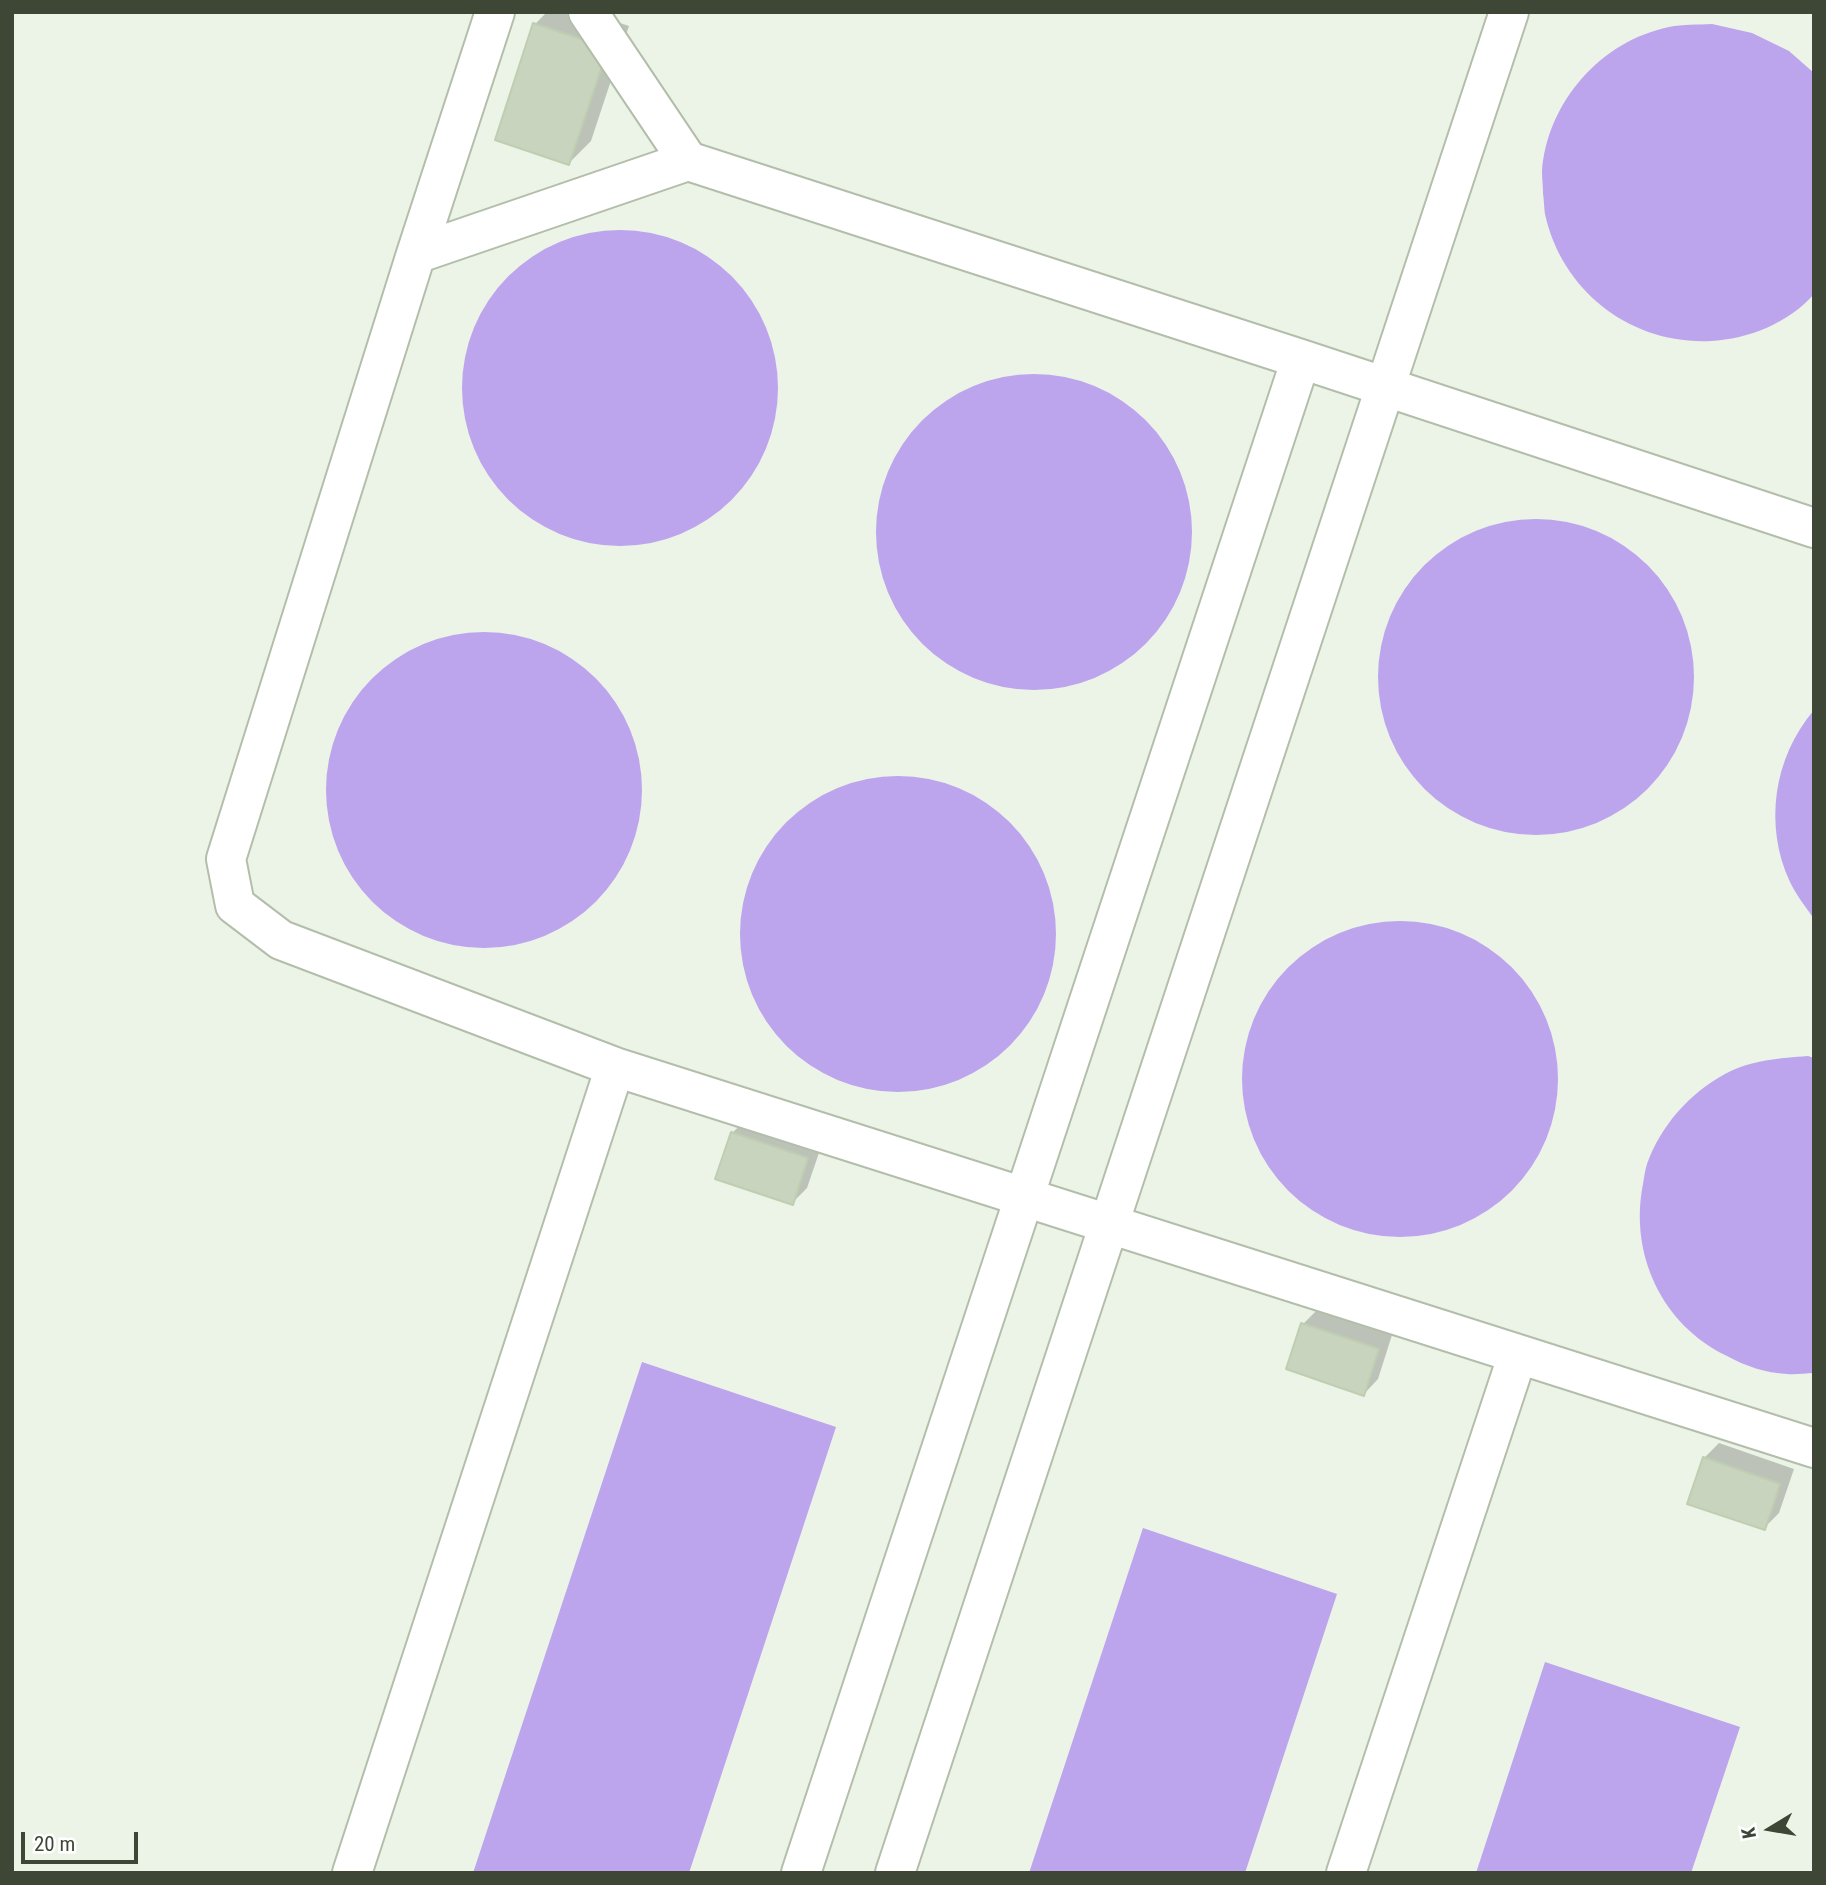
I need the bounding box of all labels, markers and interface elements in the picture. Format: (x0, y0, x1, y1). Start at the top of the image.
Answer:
north arrow (1735, 1794, 1805, 1864)
scale bar (24, 1818, 142, 1862)
text: K (1737, 1826, 1761, 1840)
text: 20 m (34, 1832, 75, 1856)

